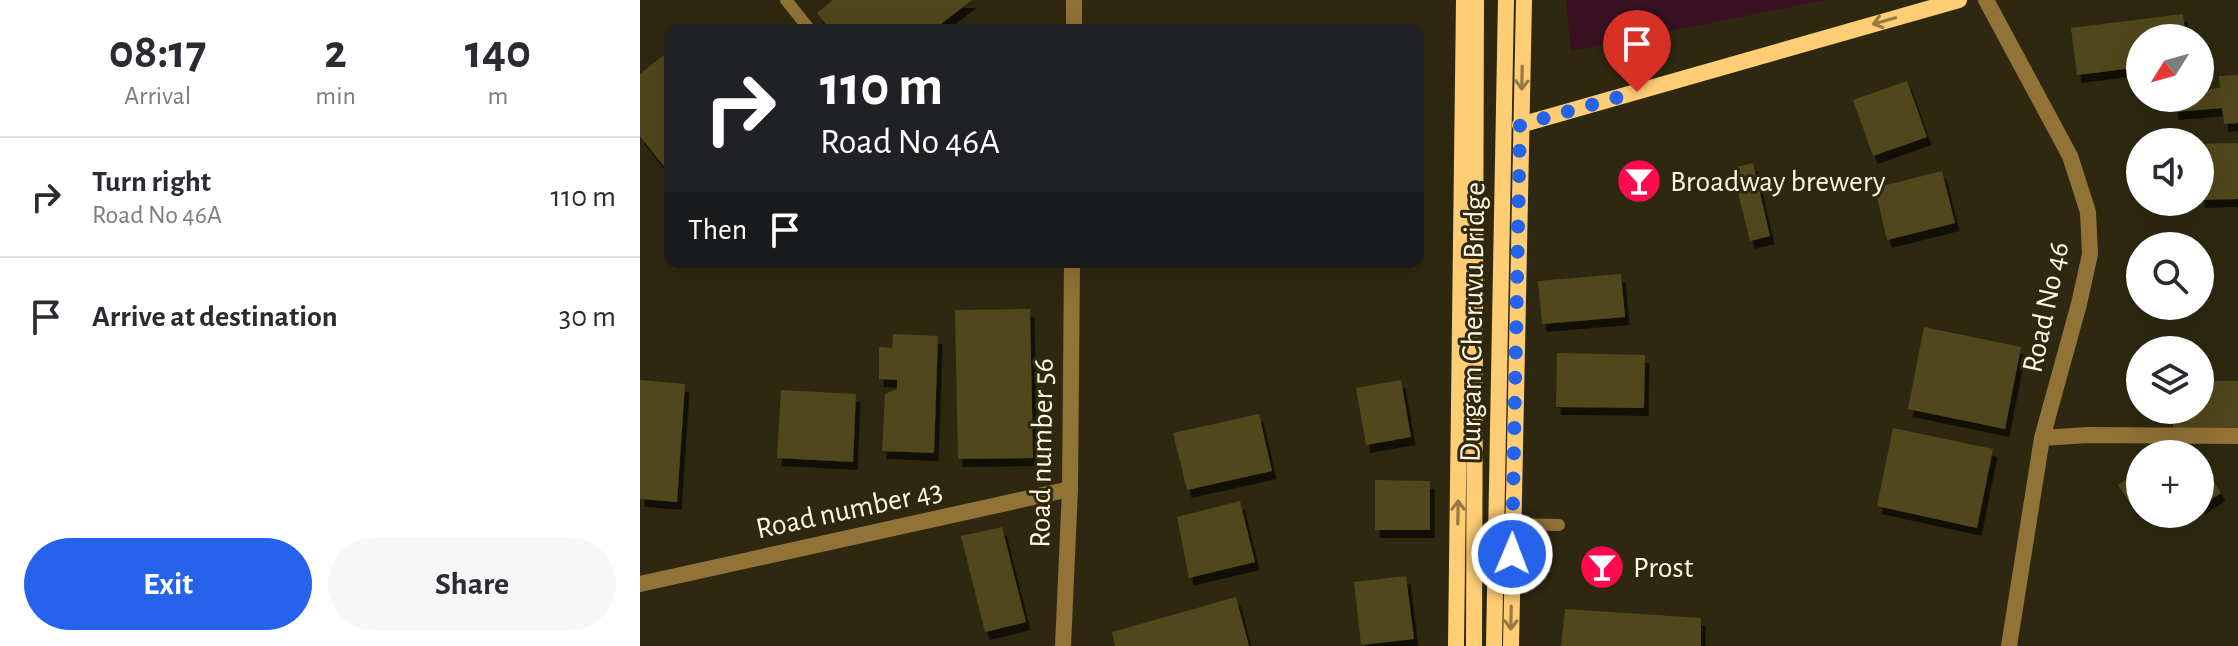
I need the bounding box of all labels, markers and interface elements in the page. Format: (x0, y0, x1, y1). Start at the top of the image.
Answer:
pin (1603, 10, 1671, 92)
one-way arrow (1871, 15, 1897, 30)
icon: arrive (1615, 22, 1659, 66)
north arrow (2126, 24, 2214, 112)
map controls (2126, 24, 2214, 528)
text: 08:17 (109, 29, 207, 77)
text: 2 (324, 29, 347, 77)
text: 140 (465, 29, 531, 77)
icon: right (688, 56, 792, 160)
text: 110 m (820, 59, 943, 115)
one-way arrow (1514, 64, 1529, 91)
text: Arrival (124, 83, 191, 109)
text: min (315, 83, 356, 109)
text: m (488, 83, 508, 109)
text: Road No 46A (820, 124, 1000, 160)
button: sound (2126, 128, 2214, 216)
bar icon: Broadway brewery (1615, 157, 1663, 205)
text: Turn right (92, 167, 211, 197)
place label: Broadway brewery (1670, 167, 1886, 197)
icon: right (24, 175, 68, 219)
text: 110 m (551, 182, 616, 212)
street label: Durgam Cheruvu Bridge (1456, 182, 1490, 462)
text: Road No 46A (92, 202, 222, 228)
icon: arrive (763, 208, 807, 252)
text: Then (688, 215, 747, 245)
button: search (2126, 232, 2214, 320)
street label: Road No 46 (2018, 239, 2074, 375)
icon: arrive (24, 295, 68, 339)
text: Arrive at destination (92, 302, 338, 332)
text: 30 m (559, 302, 616, 332)
button: layers (2126, 336, 2214, 424)
street label: Road number 56 (1025, 358, 1059, 548)
button: + (2126, 440, 2214, 528)
street label: Road number 43 (753, 476, 945, 544)
one-way arrow (1451, 499, 1466, 526)
position arrow (1470, 512, 1554, 596)
button: Exit (24, 538, 312, 630)
button: Share (328, 538, 616, 630)
bar icon: Prost (1578, 543, 1626, 591)
place label: Prost (1633, 553, 1694, 583)
one-way arrow (1503, 604, 1519, 631)

